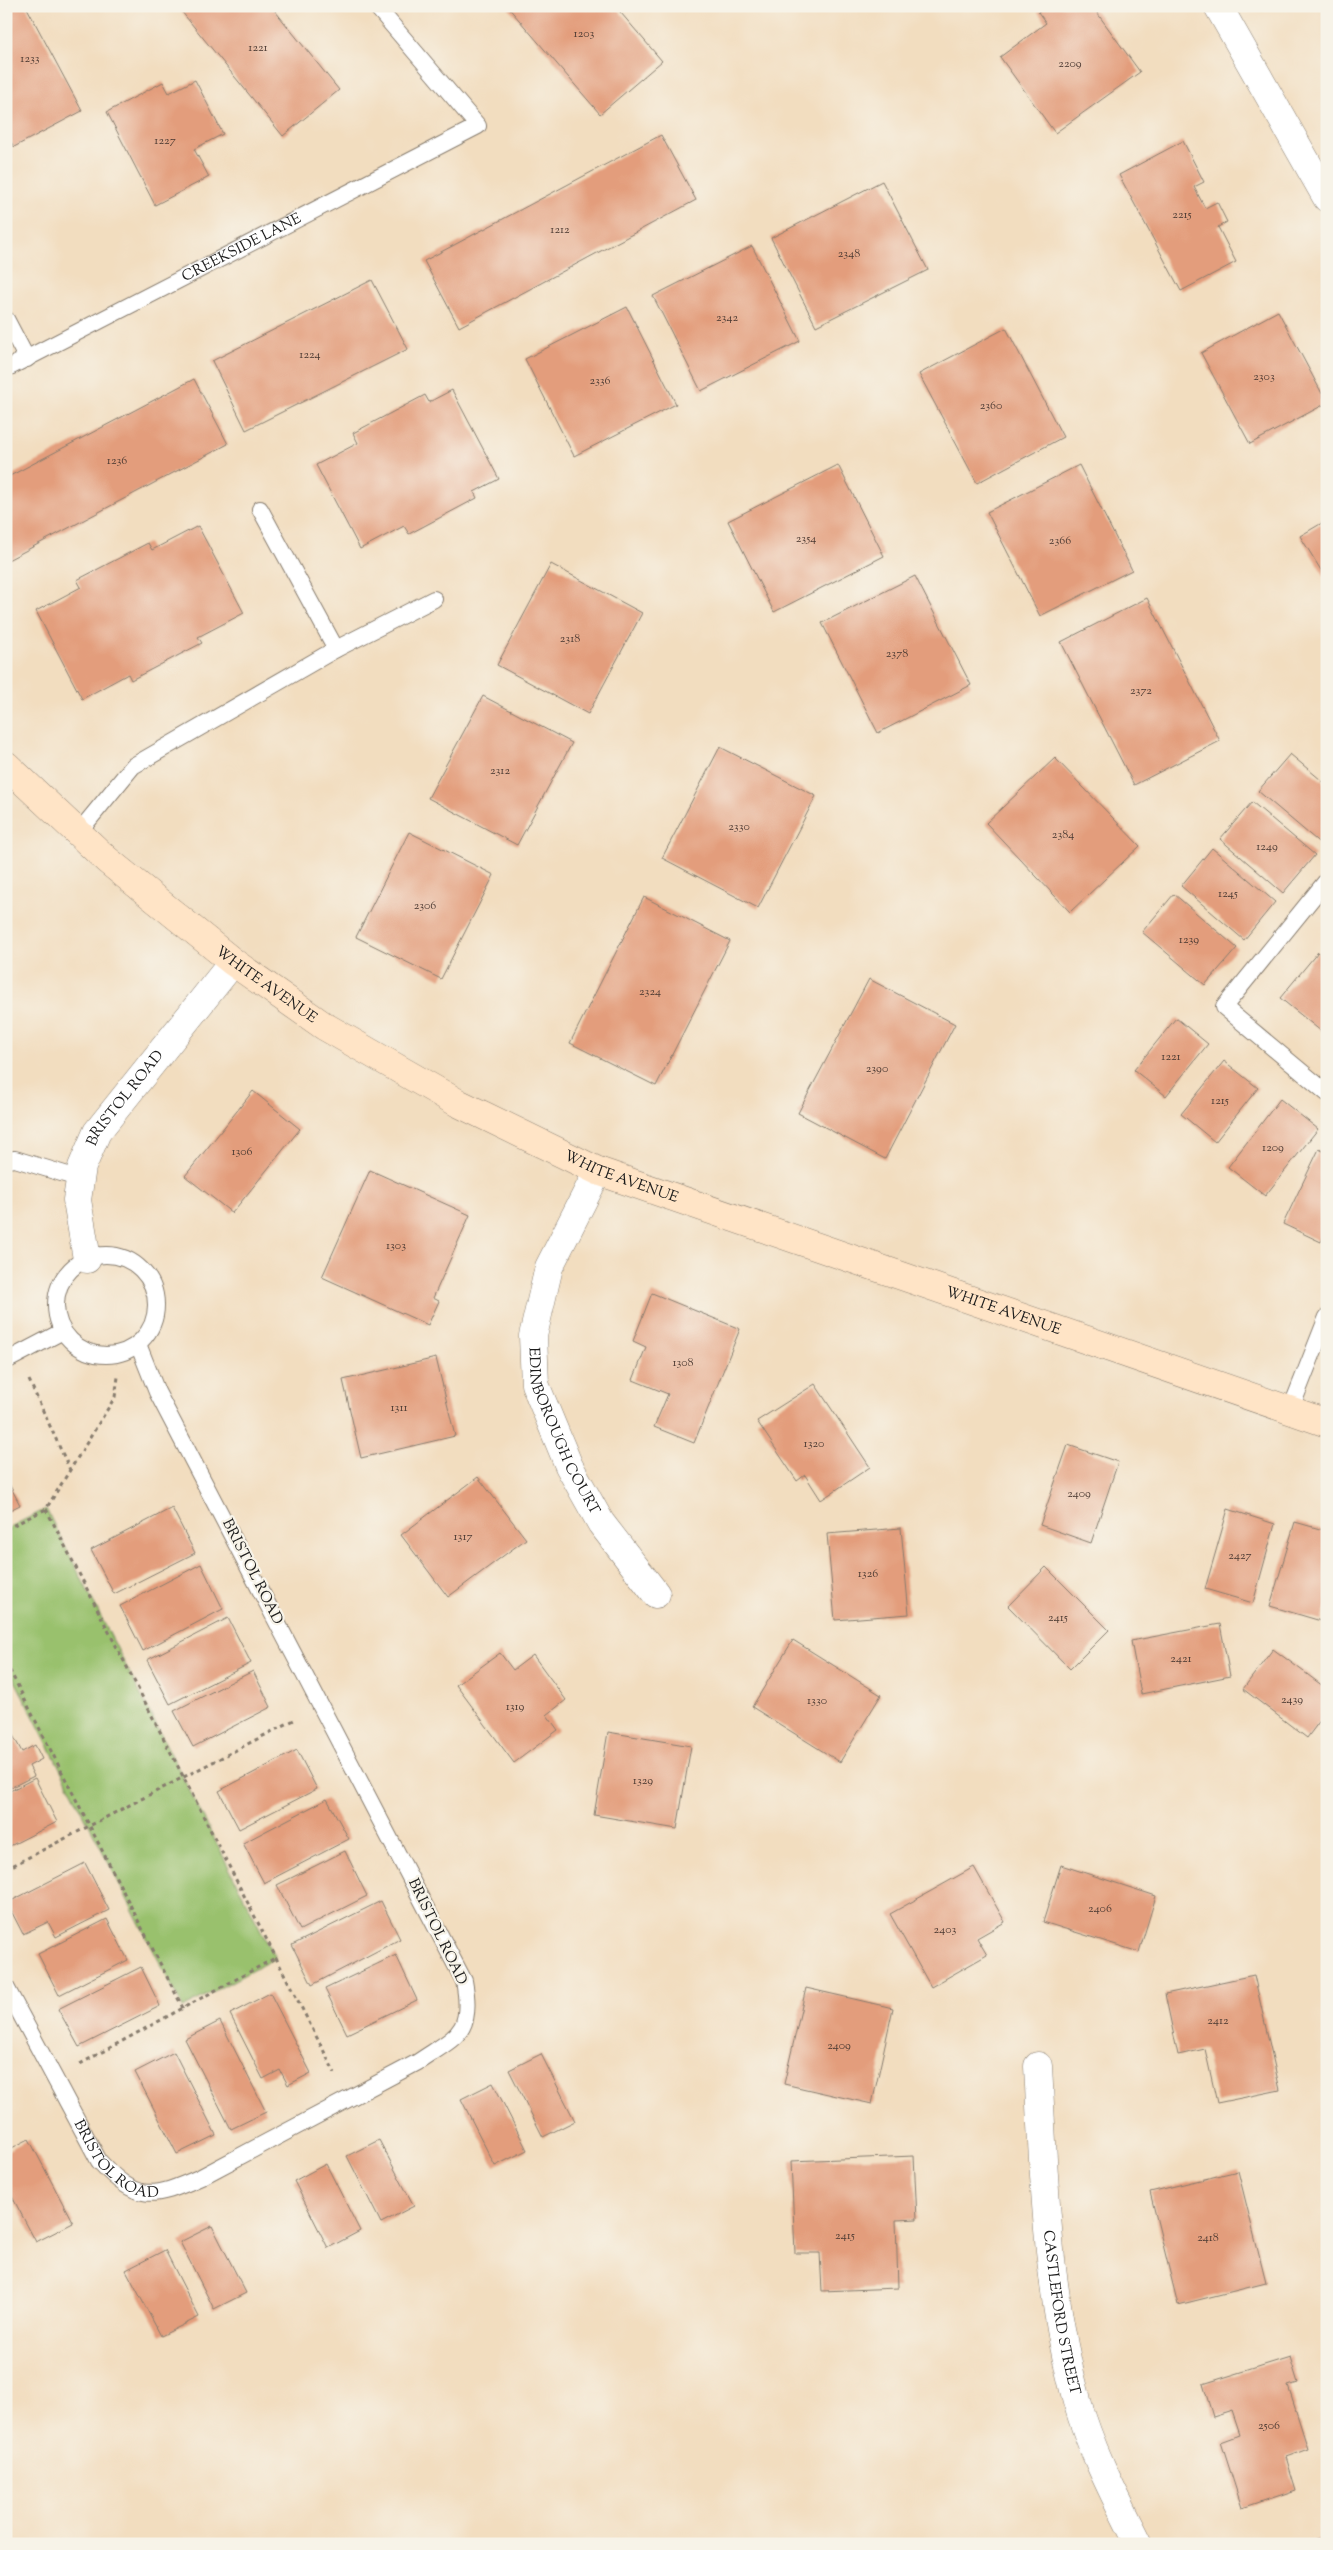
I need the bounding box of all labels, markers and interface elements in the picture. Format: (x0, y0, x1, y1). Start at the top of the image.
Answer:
house number: 1203 (574, 25, 595, 43)
house number: 1221 (248, 39, 268, 57)
house number: 1233 (20, 50, 40, 68)
house number: 2209 (1058, 55, 1082, 73)
house number: 1227 (154, 132, 176, 150)
house number: 2215 (1172, 206, 1192, 224)
street label: CREEKSIDE LANE (178, 208, 305, 287)
house number: 1212 (550, 221, 570, 239)
house number: 2348 (838, 245, 860, 263)
house number: 2342 (716, 309, 738, 327)
house number: 1224 (299, 346, 321, 364)
house number: 2303 (1253, 368, 1275, 386)
house number: 2336 (589, 372, 611, 390)
house number: 2360 (980, 397, 1002, 415)
house number: 1236 (107, 452, 127, 470)
house number: 2354 (796, 530, 816, 548)
house number: 2366 (1049, 532, 1071, 550)
house number: 2318 (560, 630, 580, 648)
house number: 2378 (886, 645, 908, 663)
house number: 2372 (1130, 682, 1152, 700)
house number: 2312 (490, 762, 510, 780)
house number: 2330 (728, 818, 750, 836)
house number: 2384 (1052, 826, 1074, 844)
house number: 1249 (1256, 838, 1278, 856)
house number: 1245 (1218, 885, 1238, 903)
house number: 2306 (414, 897, 436, 915)
house number: 1239 (1179, 931, 1199, 949)
street label: WHITE AVENUE (211, 941, 321, 1028)
house number: 2324 (639, 983, 661, 1001)
street label: BRISTOL ROAD (82, 1046, 169, 1149)
house number: 1221 (1161, 1048, 1181, 1066)
house number: 2390 (866, 1060, 888, 1078)
house number: 1215 (1211, 1092, 1229, 1110)
house number: 1209 (1262, 1139, 1284, 1157)
house number: 1306 (231, 1143, 253, 1161)
street label: WHITE AVENUE (560, 1146, 681, 1208)
house number: 1303 (386, 1237, 406, 1255)
street label: WHITE AVENUE (943, 1281, 1064, 1341)
street label: EDINBOROUGH COURT (523, 1347, 605, 1519)
house number: 1308 (672, 1354, 694, 1372)
house number: 1311 (390, 1399, 408, 1417)
house number: 1320 (804, 1435, 824, 1453)
house number: 2409 (1067, 1485, 1091, 1503)
street label: BRISTOL ROAD (216, 1515, 288, 1629)
house number: 1317 (453, 1528, 473, 1546)
house number: 2427 (1228, 1547, 1252, 1565)
house number: 1326 (858, 1565, 878, 1583)
house number: 2415 (1048, 1609, 1068, 1627)
house number: 2421 (1170, 1650, 1192, 1668)
house number: 2439 (1281, 1691, 1303, 1709)
house number: 1330 (807, 1692, 827, 1710)
house number: 1319 (506, 1698, 525, 1716)
house number: 1329 (633, 1772, 653, 1790)
street label: BRISTOL ROAD (402, 1875, 472, 1989)
house number: 2406 (1088, 1900, 1112, 1918)
house number: 2403 (934, 1921, 957, 1939)
house number: 2412 (1207, 2012, 1229, 2030)
house number: 2409 (827, 2037, 851, 2055)
street label: BRISTOL ROAD (68, 2116, 159, 2204)
house number: 2415 (835, 2227, 855, 2245)
street label: CASTLEFORD STREET (1038, 2229, 1086, 2398)
house number: 2418 (1197, 2229, 1219, 2247)
house number: 2506 (1258, 2417, 1280, 2435)

